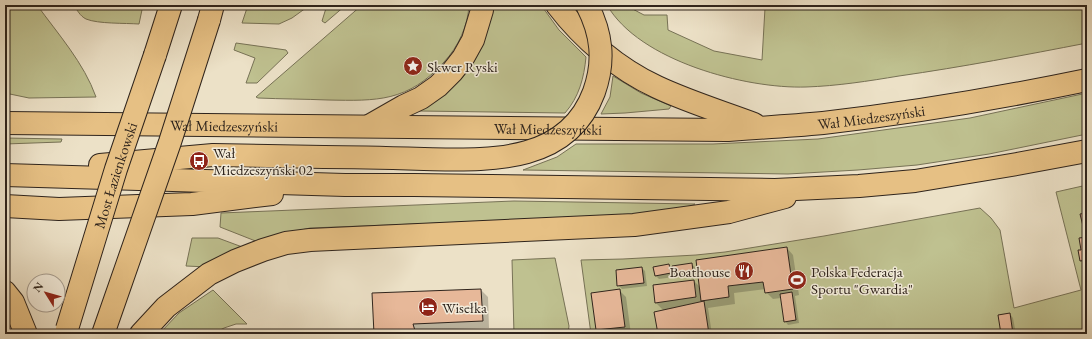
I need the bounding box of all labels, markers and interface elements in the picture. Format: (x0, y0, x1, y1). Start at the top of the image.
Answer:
place icon: Skwer Ryski (402, 55, 424, 77)
place label: Skwer Ryski (427, 57, 498, 76)
street label: Wał Miedzeszyński (817, 100, 927, 133)
street label: Wał Miedzeszyński (170, 115, 278, 135)
street label: Wał Miedzeszyński (494, 118, 602, 138)
street label: Most Łazienkowski (89, 119, 141, 231)
place label: Wał Miedzeszyński 02 (213, 143, 314, 179)
bus stop icon: Wał Miedzeszyński 02 (188, 150, 210, 172)
restaurant icon: Boathouse (733, 260, 755, 282)
place label: Boathouse (670, 262, 730, 281)
place label: Polska Federacja Sportu "Gwardia" (811, 262, 913, 298)
sports icon: Polska Federacja Sportu "Gwardia" (786, 269, 808, 291)
north arrow (26, 273, 66, 313)
text: N (30, 279, 46, 295)
hotel icon: Wisełka (417, 296, 439, 318)
place label: Wisełka (442, 298, 487, 317)

